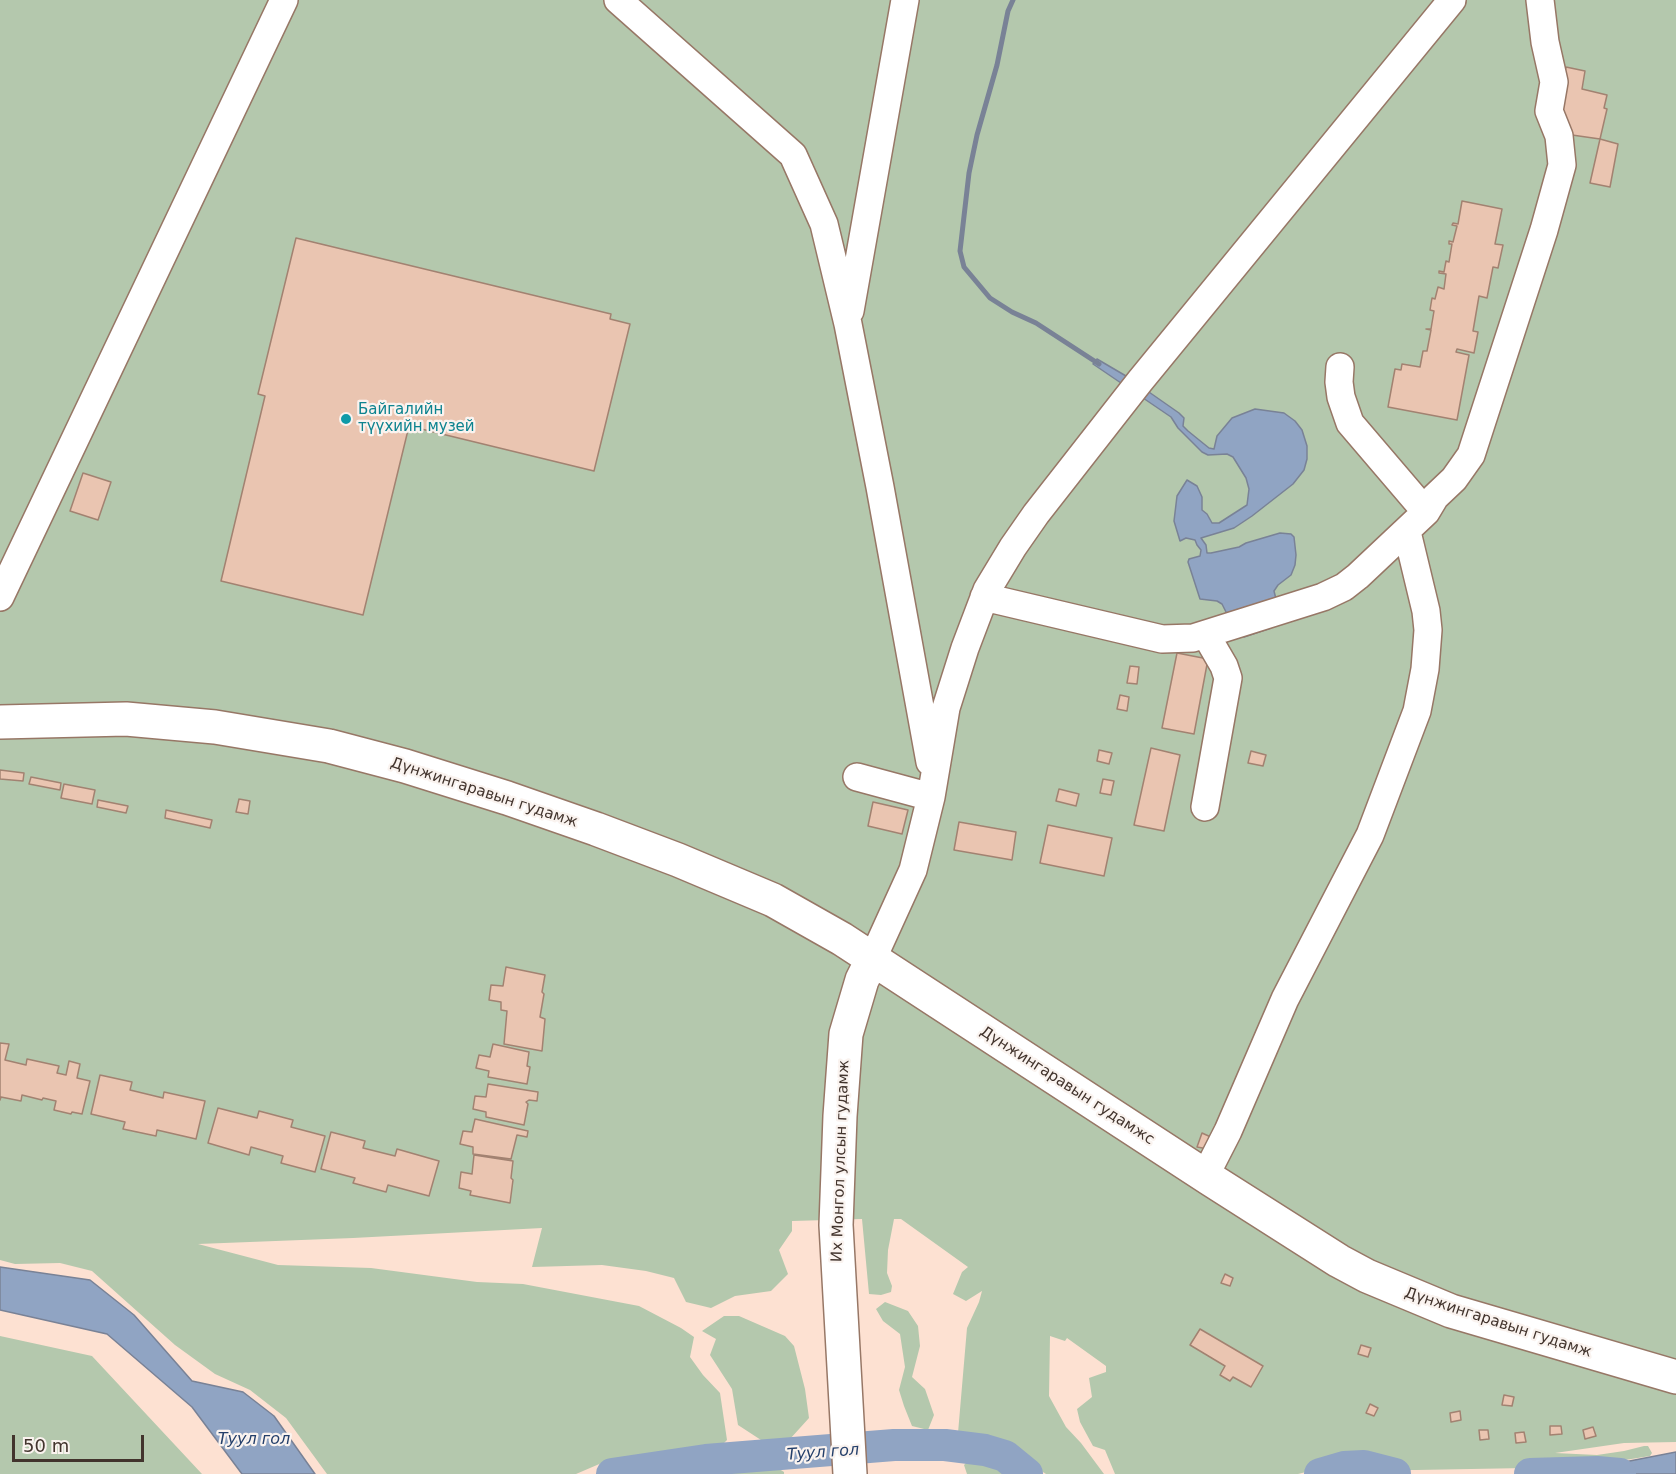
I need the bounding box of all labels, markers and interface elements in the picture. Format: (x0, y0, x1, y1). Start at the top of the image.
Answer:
place label: Байгалийн түүхийн музей (358, 401, 475, 436)
marker: Байгалийн түүхийн музей (339, 412, 353, 426)
street label: Дүнжингаравын гудамж (388, 754, 580, 832)
street label: Дүнжингаравын гудамжс (977, 1023, 1157, 1149)
street label: Их Монгол улсын гудамж (828, 1060, 854, 1262)
street label: Дүнжингаравын гудамж (1402, 1284, 1594, 1362)
scale bar (15, 1423, 147, 1461)
water label: Туул гол (218, 1430, 290, 1450)
text: 50 m (23, 1435, 69, 1456)
water label: Туул гол (786, 1441, 860, 1465)

